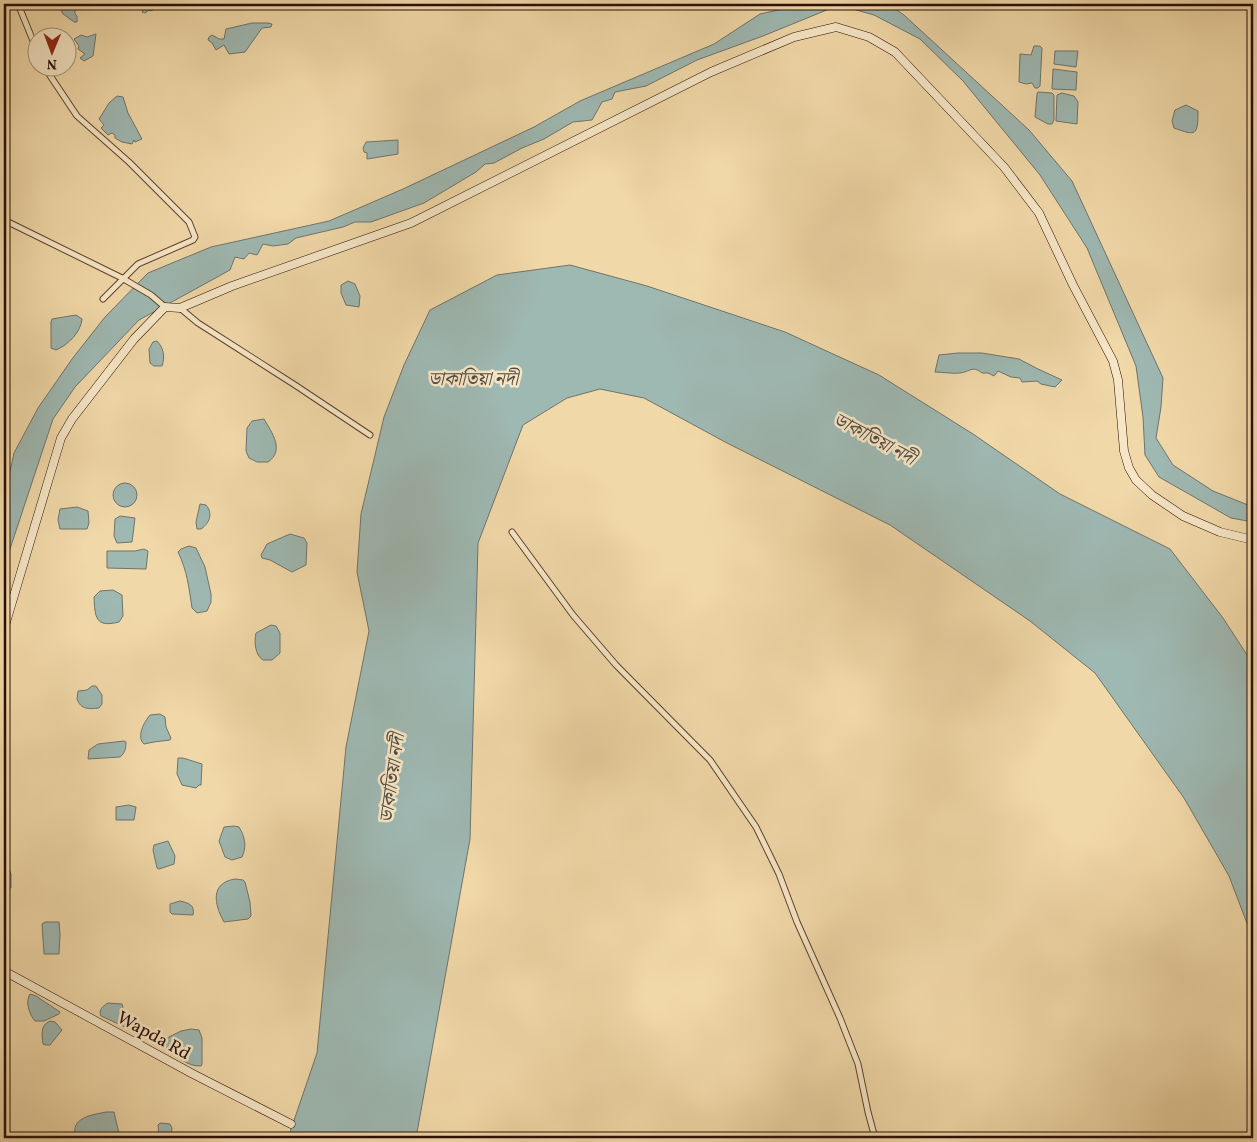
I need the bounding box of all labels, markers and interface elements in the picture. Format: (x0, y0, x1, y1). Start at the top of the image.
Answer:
north arrow (28, 28, 78, 78)
text: N (47, 54, 57, 73)
water label: ডাকাতিয়া নদী (428, 367, 520, 393)
water label: ডাকাতিয়া নদী (828, 407, 922, 473)
water label: ডাকাতিয়া নদী (374, 730, 412, 825)
street label: Wapda Rd (112, 1006, 195, 1067)

